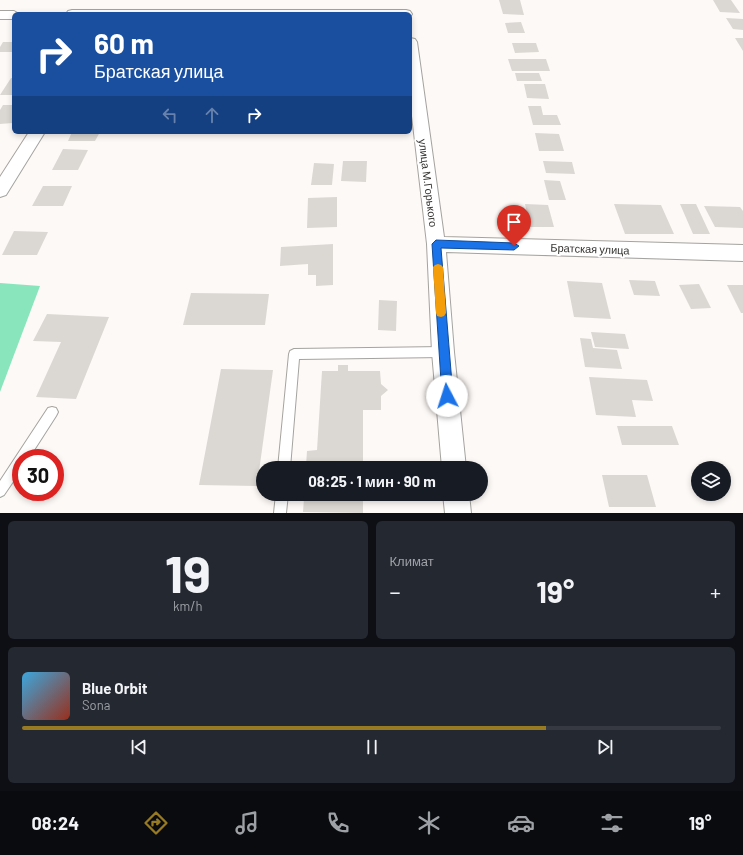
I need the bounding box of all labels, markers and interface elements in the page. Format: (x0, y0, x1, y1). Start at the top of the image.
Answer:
text: 60 m (94, 26, 154, 60)
icon: right (28, 28, 80, 80)
text: Братская улица (94, 60, 224, 82)
icon: left (159, 104, 181, 126)
icon: ahead (201, 104, 223, 126)
icon: right (243, 104, 265, 126)
street label: улица М.Горького (417, 138, 440, 228)
pin (497, 205, 531, 246)
icon: arrive (503, 211, 525, 233)
street label: Братская улица (550, 241, 631, 256)
position arrow (426, 375, 468, 417)
speed limit sign: 30 (12, 449, 64, 501)
map controls (691, 461, 731, 501)
button: layers (691, 461, 731, 501)
text: 08:25 · 1 мин · 90 m (308, 472, 436, 490)
text: 19 (165, 541, 211, 603)
text: Климат (390, 553, 434, 569)
text: 19° (536, 573, 574, 609)
text: − (390, 578, 401, 604)
text: + (710, 578, 721, 604)
text: km/h (173, 598, 202, 614)
text: Blue Orbit (82, 679, 147, 697)
text: Sona (82, 697, 110, 713)
icon: previous (128, 736, 150, 758)
icon: pause (361, 736, 383, 758)
icon: next (594, 736, 616, 758)
icon: directions (142, 809, 170, 837)
icon: music (233, 809, 261, 837)
icon: phone (324, 809, 352, 837)
icon: climate (415, 809, 443, 837)
icon: car (507, 809, 535, 837)
icon: filters (598, 809, 626, 837)
text: 08:24 (32, 812, 79, 834)
text: 19° (689, 812, 711, 834)

